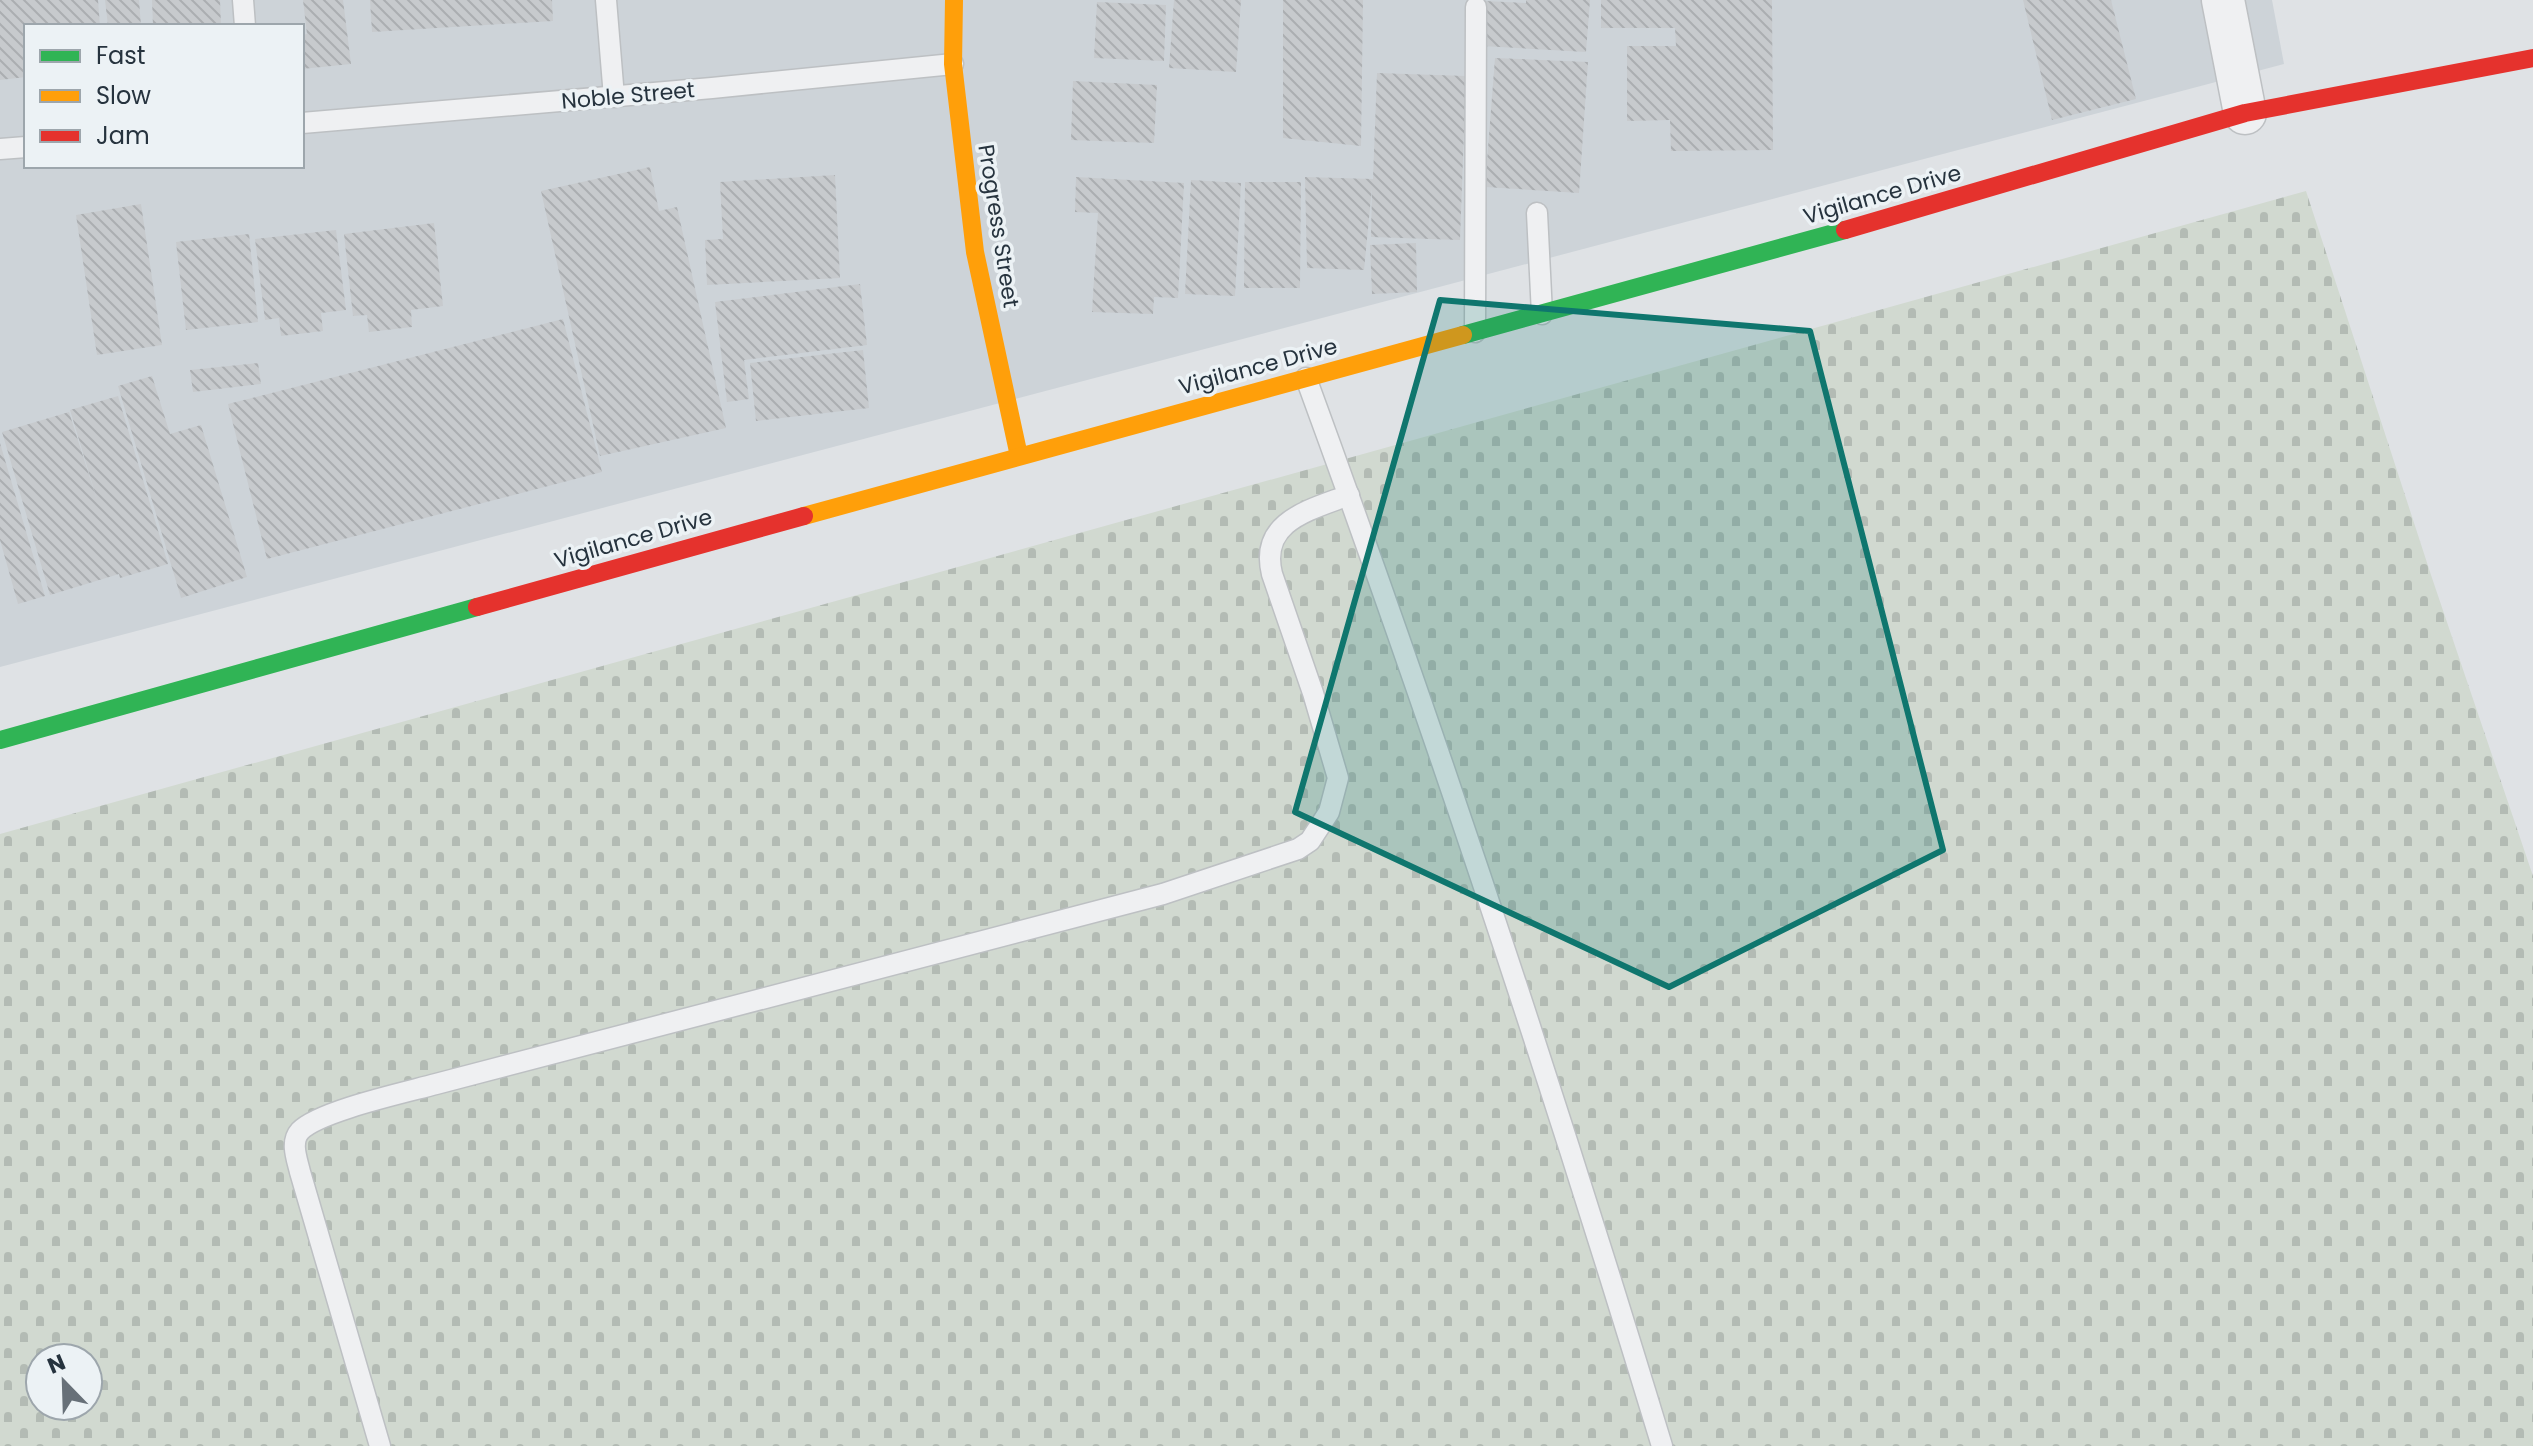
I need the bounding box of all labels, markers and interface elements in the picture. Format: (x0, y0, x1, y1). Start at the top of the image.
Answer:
legend (24, 24, 304, 168)
text: Fast (96, 39, 146, 72)
street label: Noble Street (560, 74, 696, 117)
text: Slow (96, 79, 151, 112)
text: Jam (96, 119, 150, 152)
street label: Progress Street (970, 142, 1027, 310)
street label: Vigilance Drive (1800, 157, 1965, 232)
street label: Vigilance Drive (1175, 330, 1341, 403)
street label: Vigilance Drive (551, 501, 716, 576)
north arrow (24, 1342, 104, 1422)
text: N (43, 1347, 70, 1382)

